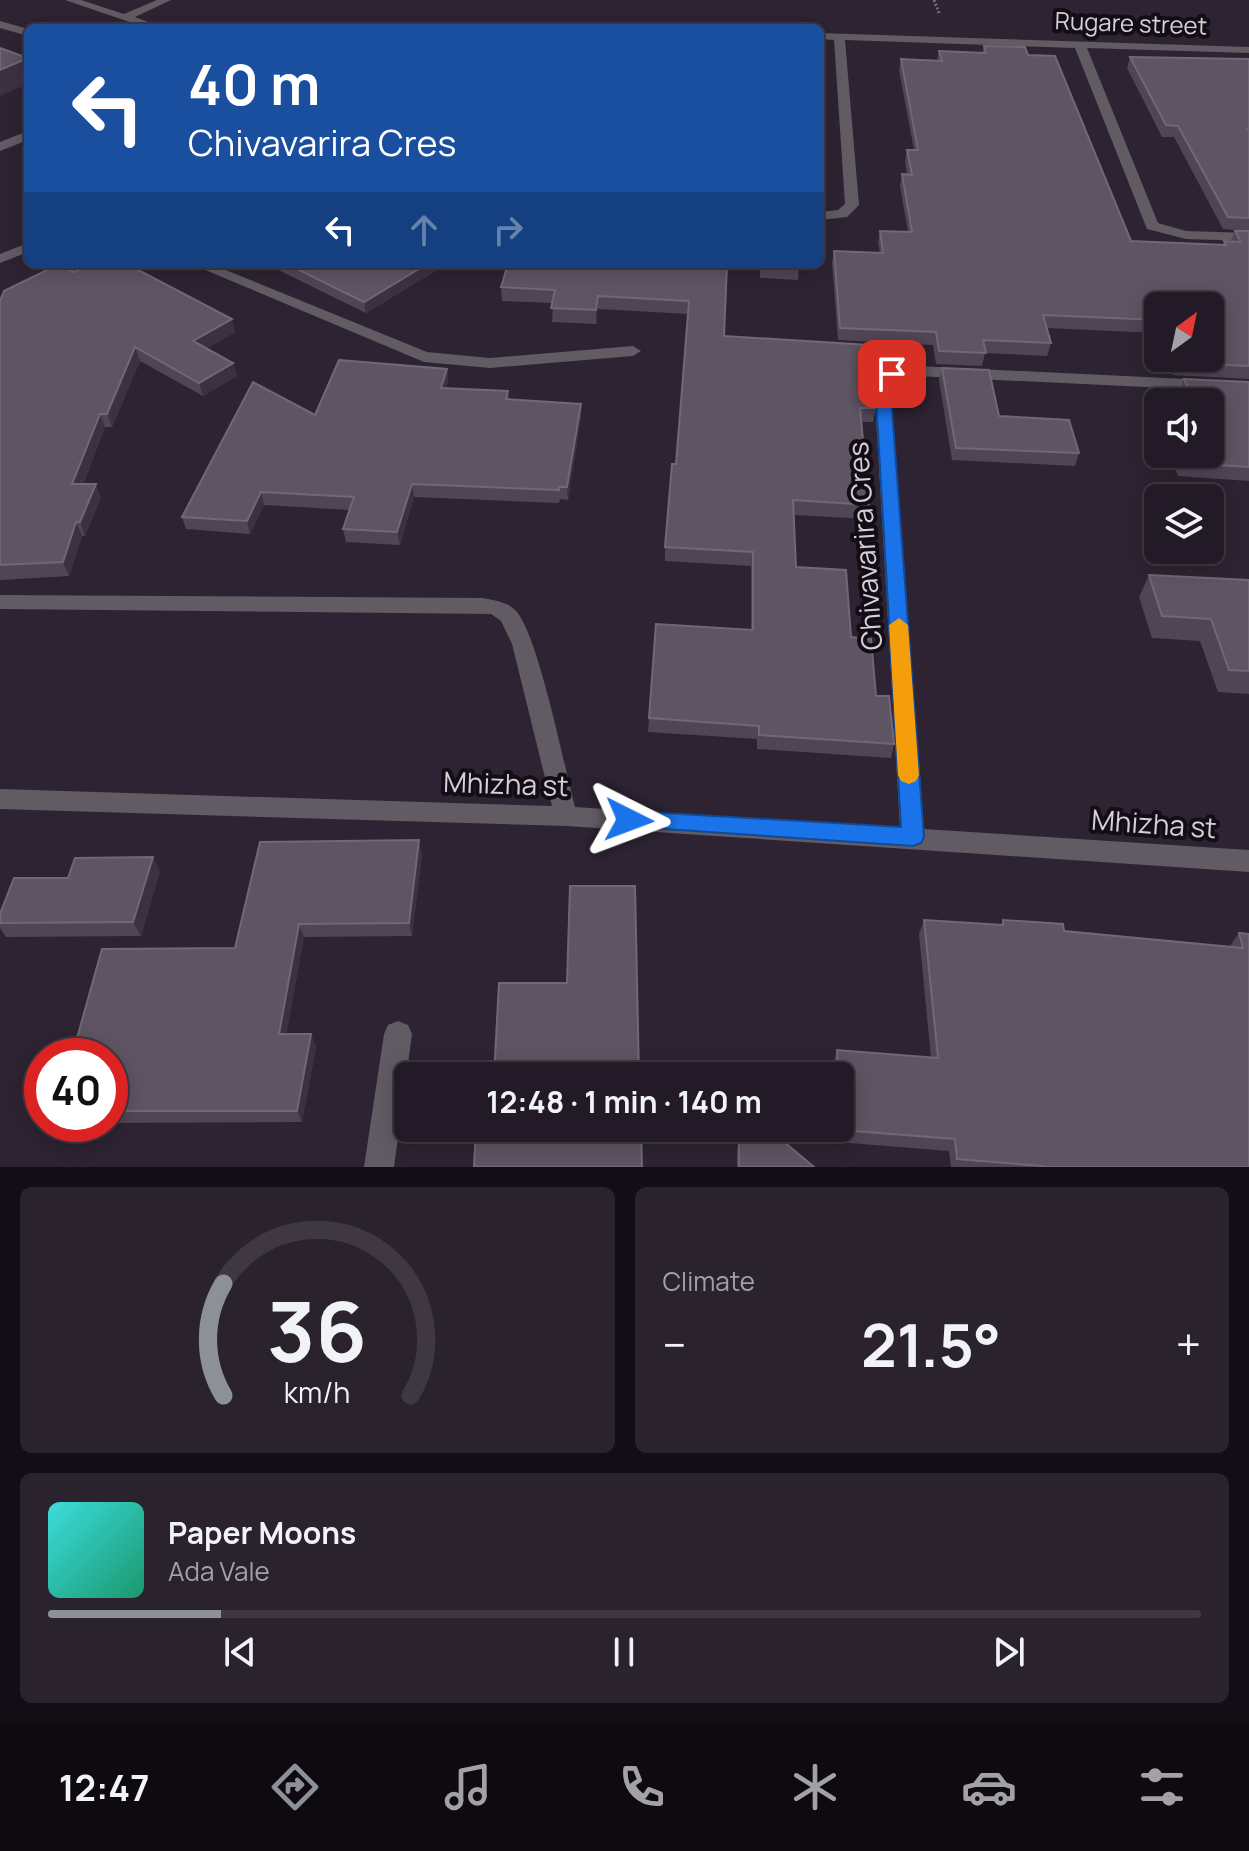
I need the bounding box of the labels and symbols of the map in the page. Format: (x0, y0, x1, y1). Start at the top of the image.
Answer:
street label: Rugare street (1054, 3, 1208, 42)
north arrow (1144, 292, 1224, 372)
pin (858, 340, 926, 408)
street label: Chivavarira Cres (838, 441, 890, 652)
street label: Mhizha st (443, 762, 569, 804)
position arrow (587, 778, 671, 862)
street label: Mhizha st (1090, 800, 1218, 846)
speed limit sign: 40 (24, 1038, 128, 1142)

